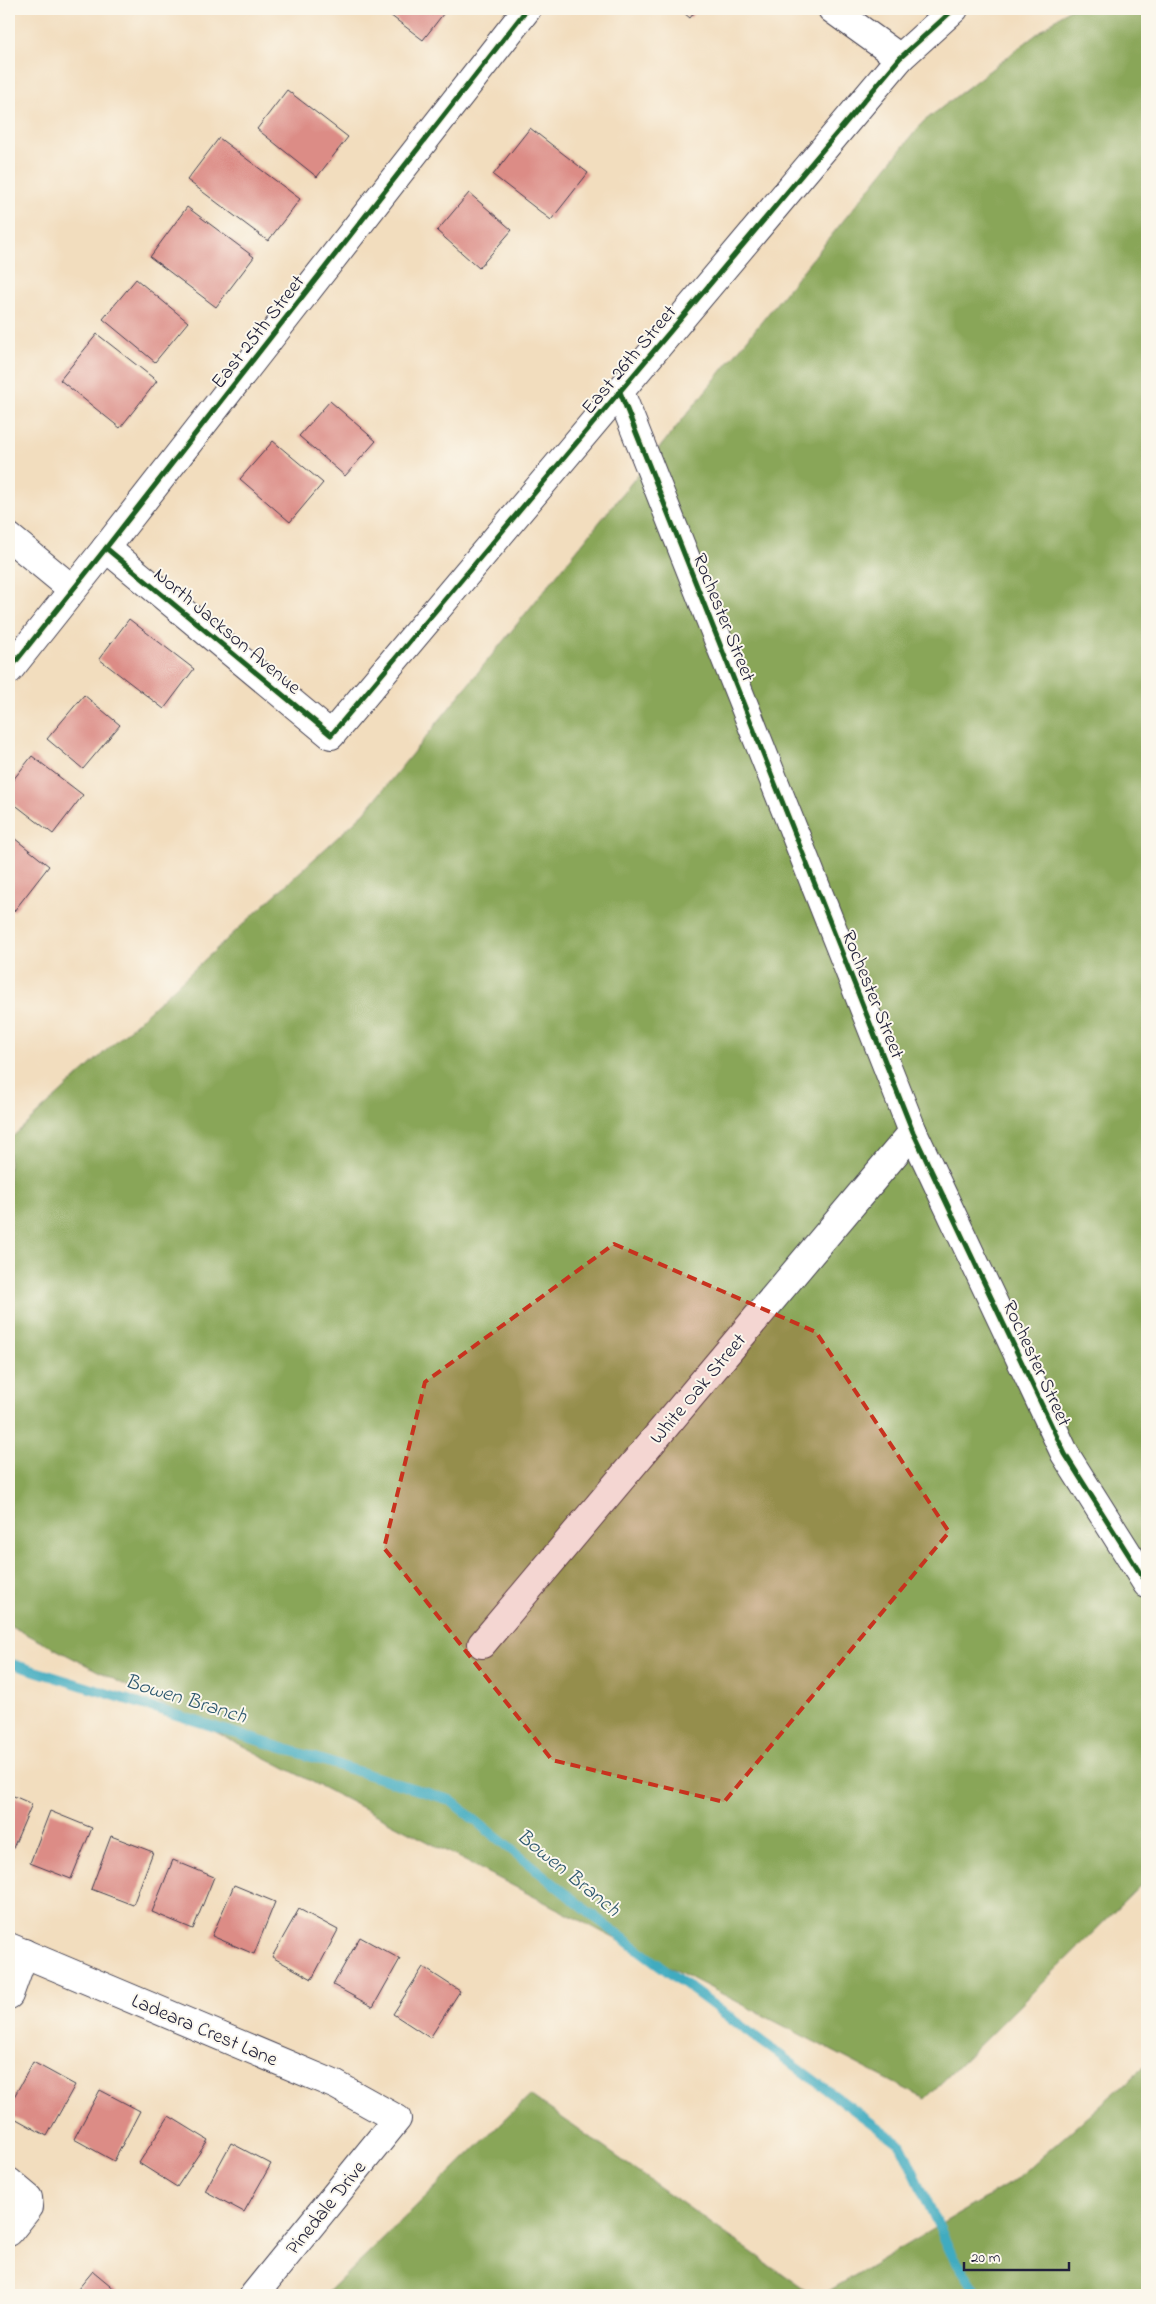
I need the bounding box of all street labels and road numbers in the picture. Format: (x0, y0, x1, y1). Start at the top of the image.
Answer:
street label: East 25th Street (205, 269, 313, 396)
street label: East 26th Street (575, 299, 685, 422)
street label: Rochester Street (684, 549, 762, 687)
street label: North Jackson Avenue (146, 561, 307, 702)
street label: Rochester Street (833, 926, 911, 1064)
street label: Rochester Street (994, 1296, 1078, 1432)
street label: White Oak Street (644, 1327, 754, 1452)
street label: Ladeara Crest Lane (126, 1987, 282, 2075)
street label: Pinedale Drive (280, 2155, 374, 2262)

